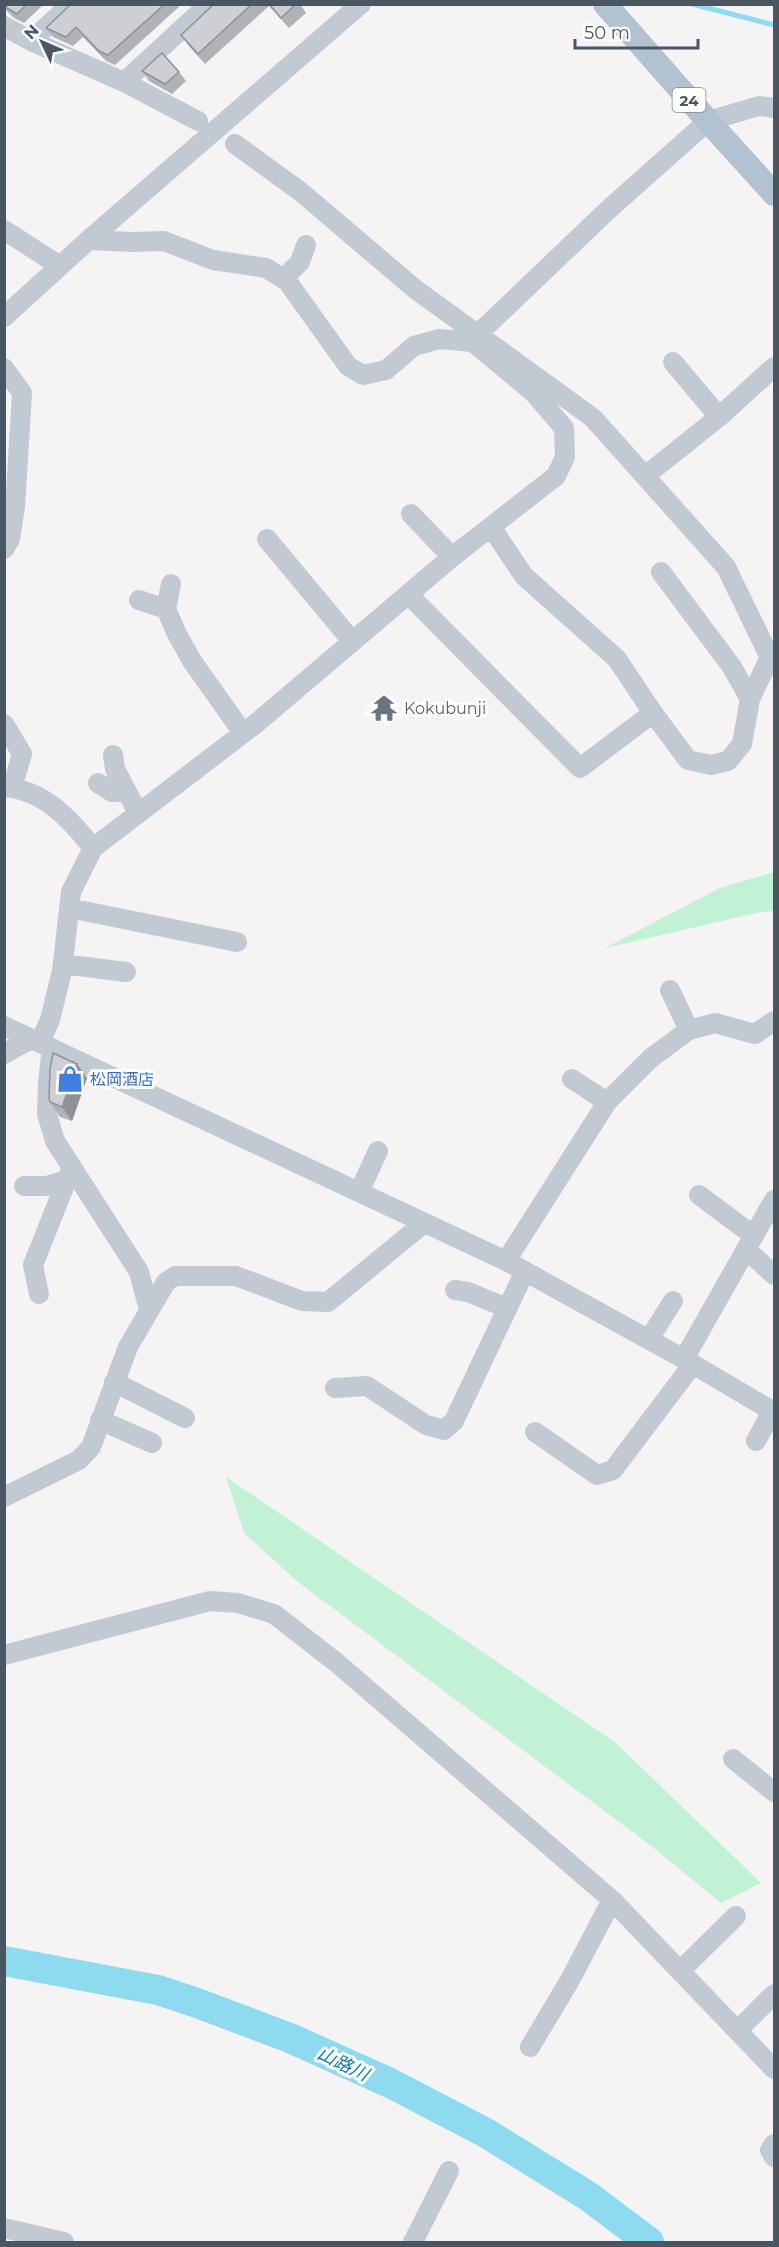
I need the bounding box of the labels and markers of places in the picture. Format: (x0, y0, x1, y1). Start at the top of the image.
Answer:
temple icon: Kokubunji (369, 693, 399, 723)
place label: Kokubunji (404, 699, 486, 718)
shop icon: 松岡酒店 (55, 1064, 85, 1094)
place label: 松岡酒店 (90, 1070, 154, 1089)

